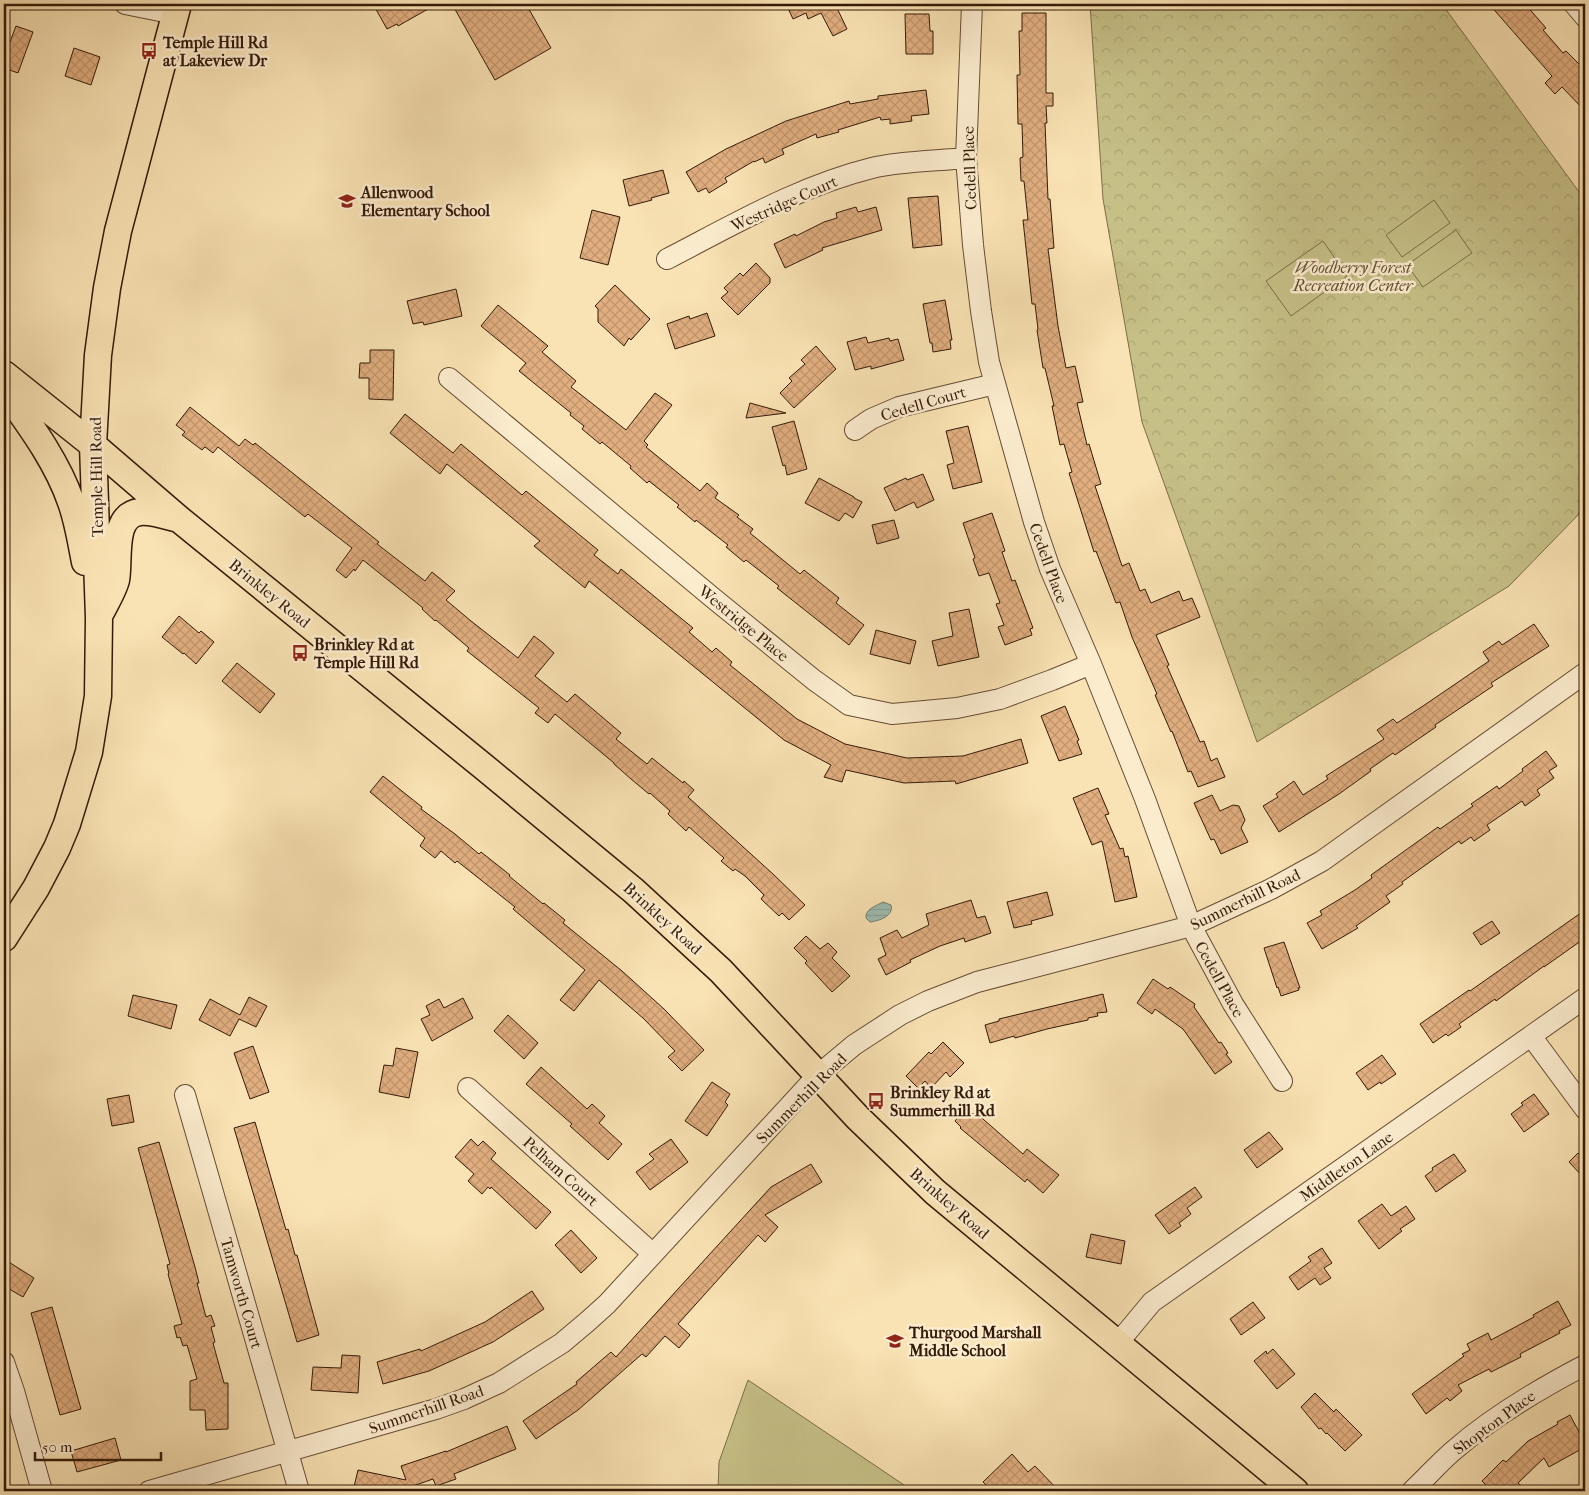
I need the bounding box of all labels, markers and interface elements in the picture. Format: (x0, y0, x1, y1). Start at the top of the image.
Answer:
place label: Temple Hill Rd at Lakeview Dr (162, 33, 269, 70)
bus stop icon: Temple Hill Rd at Lakeview Dr (139, 41, 159, 61)
street label: Cedell Place (959, 126, 980, 210)
street label: Westridge Court (727, 171, 841, 236)
place label: Allenwood Elementary School (360, 183, 490, 221)
school or university icon: Allenwood Elementary School (337, 191, 357, 211)
park label: Woodberry Forest Recreation Center (1292, 258, 1414, 295)
street label: Cedell Court (878, 382, 968, 425)
street label: Temple Hill Road (86, 416, 107, 537)
street label: Cedell Place (1025, 520, 1072, 606)
street label: Brinkley Road (225, 555, 314, 632)
street label: Westridge Place (694, 581, 793, 666)
place label: Brinkley Rd at Temple Hill Rd (313, 635, 420, 673)
bus stop icon: Brinkley Rd at Temple Hill Rd (290, 643, 310, 663)
street label: Summerhill Road (1187, 864, 1304, 934)
street label: Brinkley Road (620, 878, 706, 959)
street label: Cedell Place (1191, 938, 1248, 1021)
street label: Summerhill Road (752, 1049, 851, 1148)
place label: Brinkley Rd at Summerhill Rd (890, 1083, 996, 1120)
bus stop icon: Brinkley Rd at Summerhill Rd (866, 1091, 886, 1111)
street label: Middleton Lane (1296, 1127, 1397, 1206)
street label: Pelham Court (519, 1132, 603, 1210)
street label: Brinkley Road (906, 1164, 993, 1243)
street label: Tamworth Court (217, 1235, 267, 1351)
place label: Thurgood Marshall Middle School (908, 1323, 1042, 1360)
school or university icon: Thurgood Marshall Middle School (885, 1331, 905, 1351)
street label: Summerhill Road (366, 1381, 486, 1438)
street label: Shopton Place (1450, 1386, 1539, 1459)
scale bar (35, 1430, 161, 1462)
text: 50 m (42, 1438, 73, 1456)

